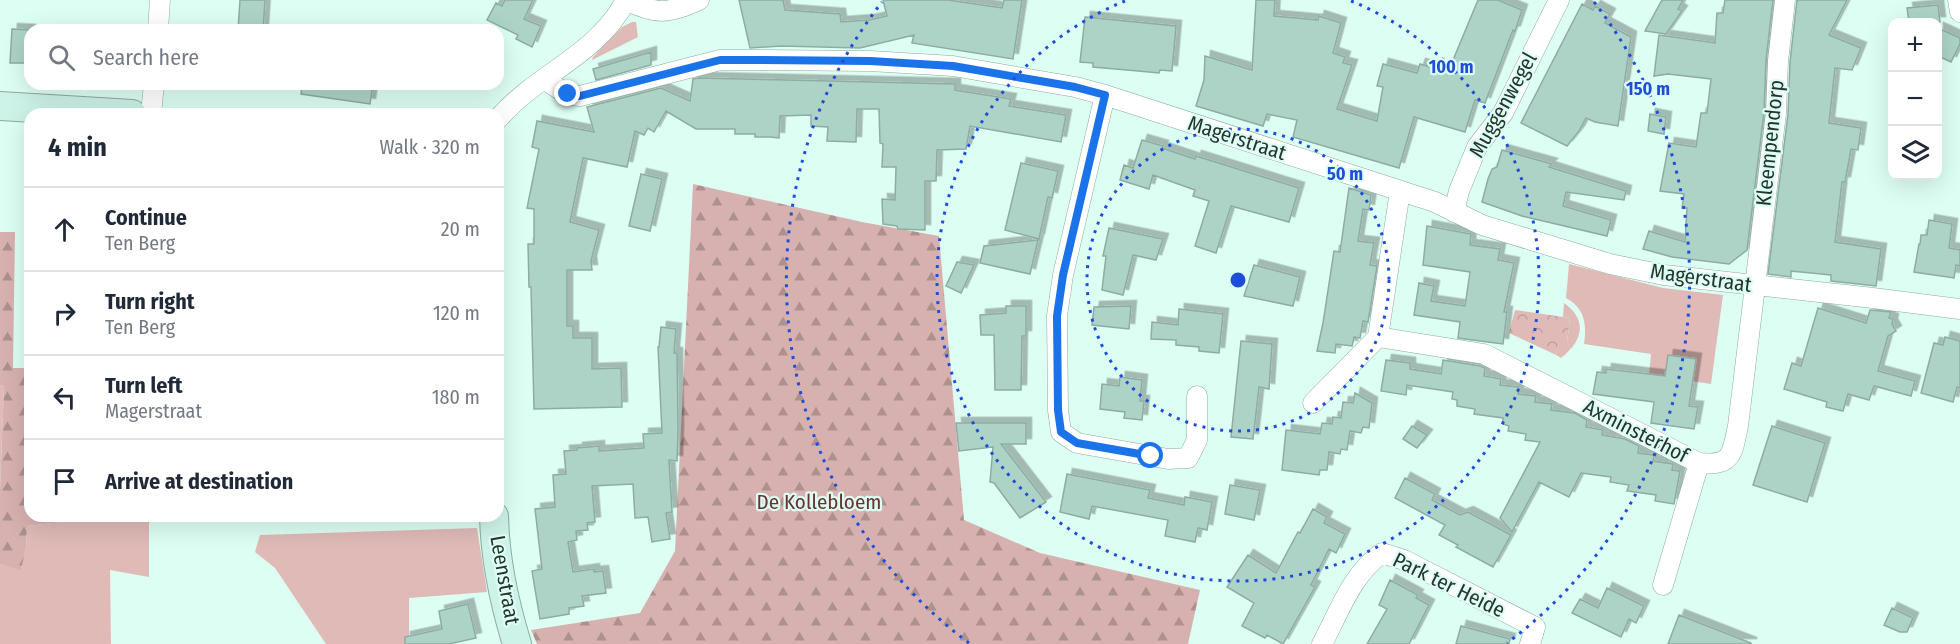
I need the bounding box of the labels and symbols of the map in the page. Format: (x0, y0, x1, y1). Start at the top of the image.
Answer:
street label: Muggenwegel (1463, 47, 1543, 162)
text: 100 m (1429, 56, 1473, 78)
text: 150 m (1626, 78, 1670, 100)
street label: Kleempendorp (1750, 79, 1790, 207)
route end (554, 80, 580, 106)
street label: Magerstraat (1185, 110, 1290, 166)
text: 50 m (1327, 163, 1363, 185)
street label: Magerstraat (1649, 258, 1753, 298)
centre of rings (1228, 270, 1248, 290)
street label: Axminsterhof (1579, 393, 1694, 469)
route start (1137, 442, 1163, 468)
park label: De Kollebloem (757, 489, 881, 515)
street label: Leenstraat (484, 533, 526, 627)
street label: Park ter Heide (1389, 547, 1509, 623)

